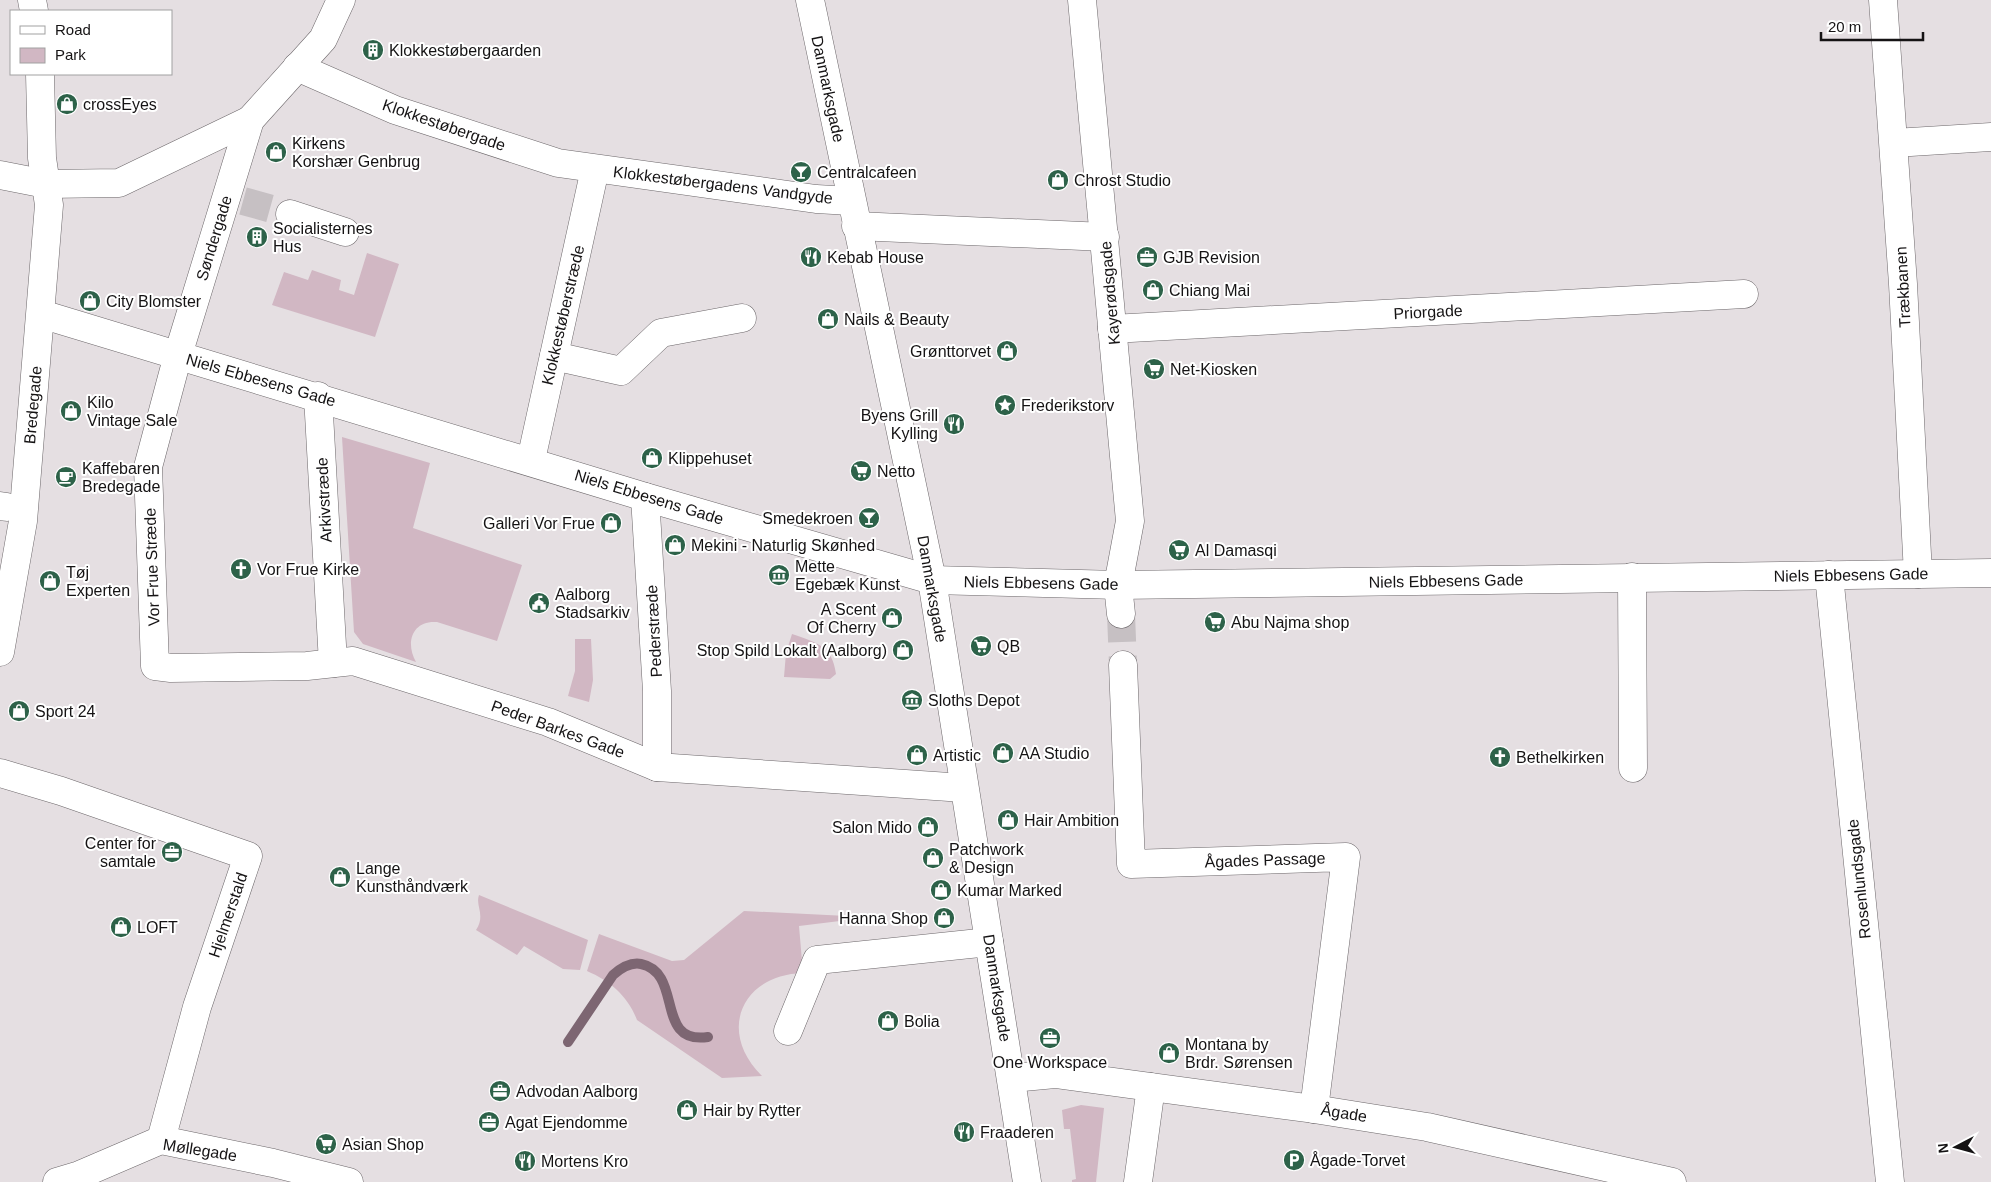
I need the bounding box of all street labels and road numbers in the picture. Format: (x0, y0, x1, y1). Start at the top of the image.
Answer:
street label: Danmarksgade (808, 34, 848, 144)
street label: Klokkestøbergade (380, 96, 508, 154)
street label: Klokkestøbergadens Vandgyde (612, 163, 834, 207)
street label: Søndergade (193, 193, 235, 283)
street label: Kayerødsgade (1097, 240, 1123, 346)
street label: Klokkestøberstræde (539, 243, 587, 387)
street label: Trækbanen (1892, 246, 1914, 328)
street label: Priorgade (1393, 302, 1463, 322)
street label: Niels Ebbesens Gade (184, 350, 338, 410)
street label: Bredegade (21, 365, 45, 445)
street label: Arkivstræde (313, 457, 335, 543)
street label: Niels Ebbesens Gade (573, 466, 726, 528)
street label: Vor Frue Stræde (141, 508, 163, 626)
street label: Danmarksgade (914, 534, 950, 644)
street label: Niels Ebbesens Gade (1773, 565, 1929, 585)
street label: Niels Ebbesens Gade (1368, 571, 1524, 591)
street label: Niels Ebbesens Gade (963, 573, 1119, 593)
street label: Pederstræde (643, 584, 665, 678)
street label: Peder Barkes Gade (489, 697, 627, 761)
street label: Rosenlundsgade (1844, 818, 1874, 940)
street label: Ågades Passage (1204, 848, 1326, 871)
street label: Hjelmerstald (205, 870, 251, 960)
street label: Danmarksgade (980, 933, 1014, 1043)
street label: Ågade (1320, 1100, 1368, 1125)
street label: Møllegade (162, 1136, 238, 1164)

